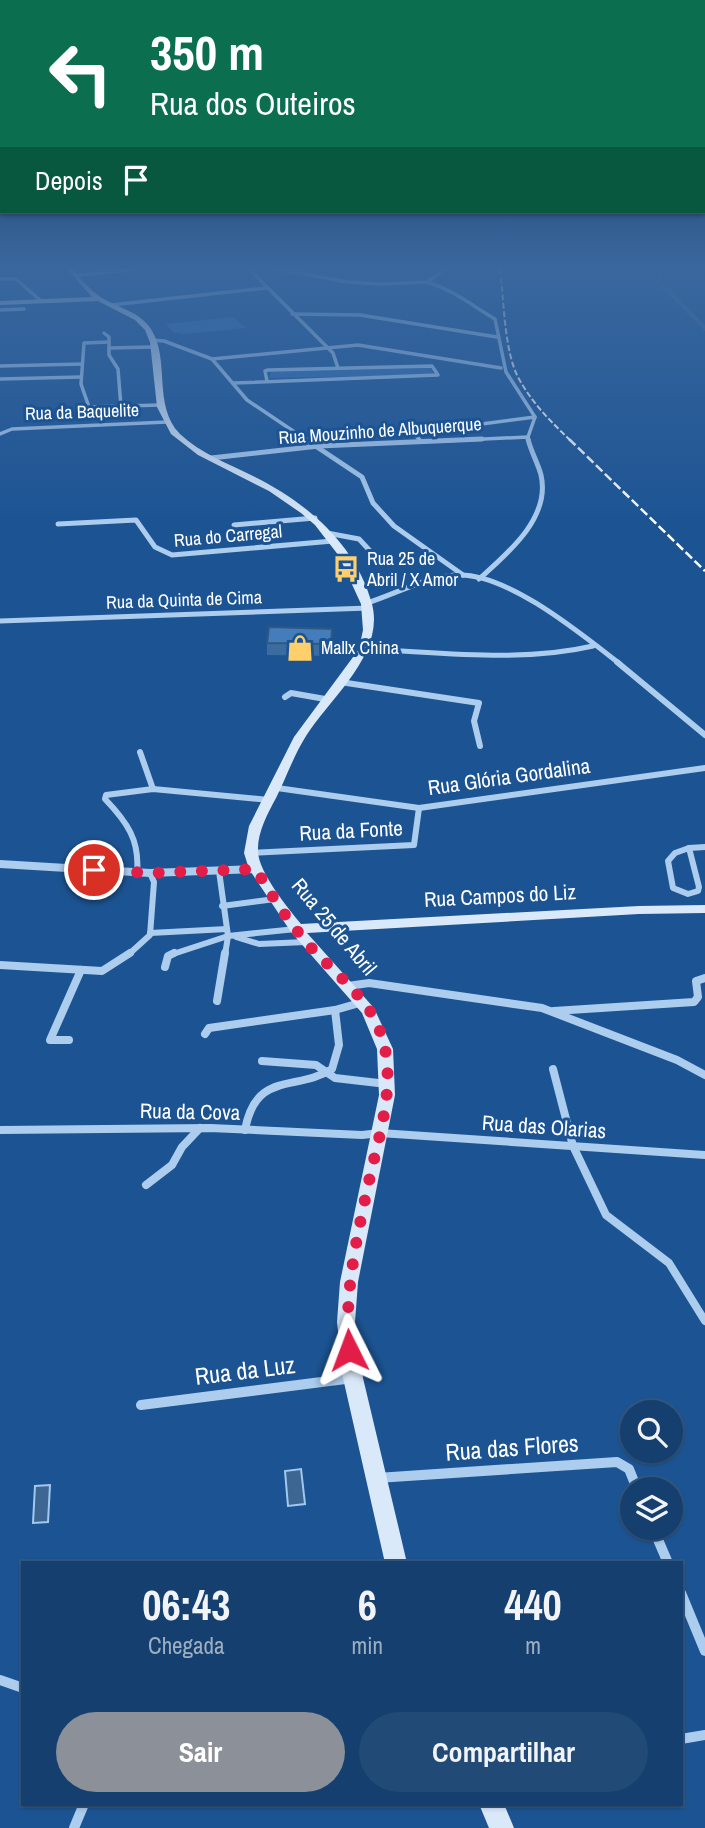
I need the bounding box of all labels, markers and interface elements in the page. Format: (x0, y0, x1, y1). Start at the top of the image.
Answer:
text: 350 m (150, 19, 264, 85)
icon: left (35, 28, 126, 119)
text: Rua dos Outeiros (150, 82, 356, 125)
icon: arrive (117, 161, 155, 199)
text: Depois (35, 163, 103, 198)
street label: Rua da Baquelite (25, 397, 139, 426)
street label: Rua Mouzinho de Albuquerque (278, 411, 482, 450)
street label: Rua do Carregal (173, 518, 283, 553)
place label: Rua 25 de Abril / X Amor (366, 546, 458, 592)
bus stop icon: Rua 25 de Abril / X Amor (331, 554, 361, 584)
street label: Rua da Quinta de Cima (106, 584, 262, 615)
shop icon: Mallx China (285, 633, 315, 663)
place label: Mallx China (321, 635, 399, 660)
street label: Rua Glória Gordalina (426, 751, 592, 802)
street label: Rua da Fonte (299, 813, 403, 848)
pin (64, 840, 124, 900)
icon: arrive (75, 851, 113, 889)
street label: Rua 25 de Abril (285, 872, 384, 981)
street label: Rua Campos do Liz (423, 877, 577, 914)
street label: Rua da Cova (140, 1096, 241, 1127)
street label: Rua das Olarias (481, 1108, 607, 1145)
position arrow (312, 1313, 386, 1387)
street label: Rua da Luz (193, 1348, 297, 1392)
map controls (620, 1400, 683, 1540)
button: search (620, 1400, 683, 1463)
street label: Rua das Flores (444, 1426, 580, 1468)
button: layers (620, 1477, 683, 1540)
text: 06:43 (142, 1577, 230, 1633)
text: 6 (358, 1577, 377, 1633)
text: 440 (504, 1577, 562, 1633)
text: Chegada (148, 1630, 225, 1661)
text: min (352, 1630, 383, 1661)
text: m (525, 1630, 541, 1661)
button: Sair (56, 1712, 345, 1792)
button: Compartilhar (359, 1712, 648, 1792)

